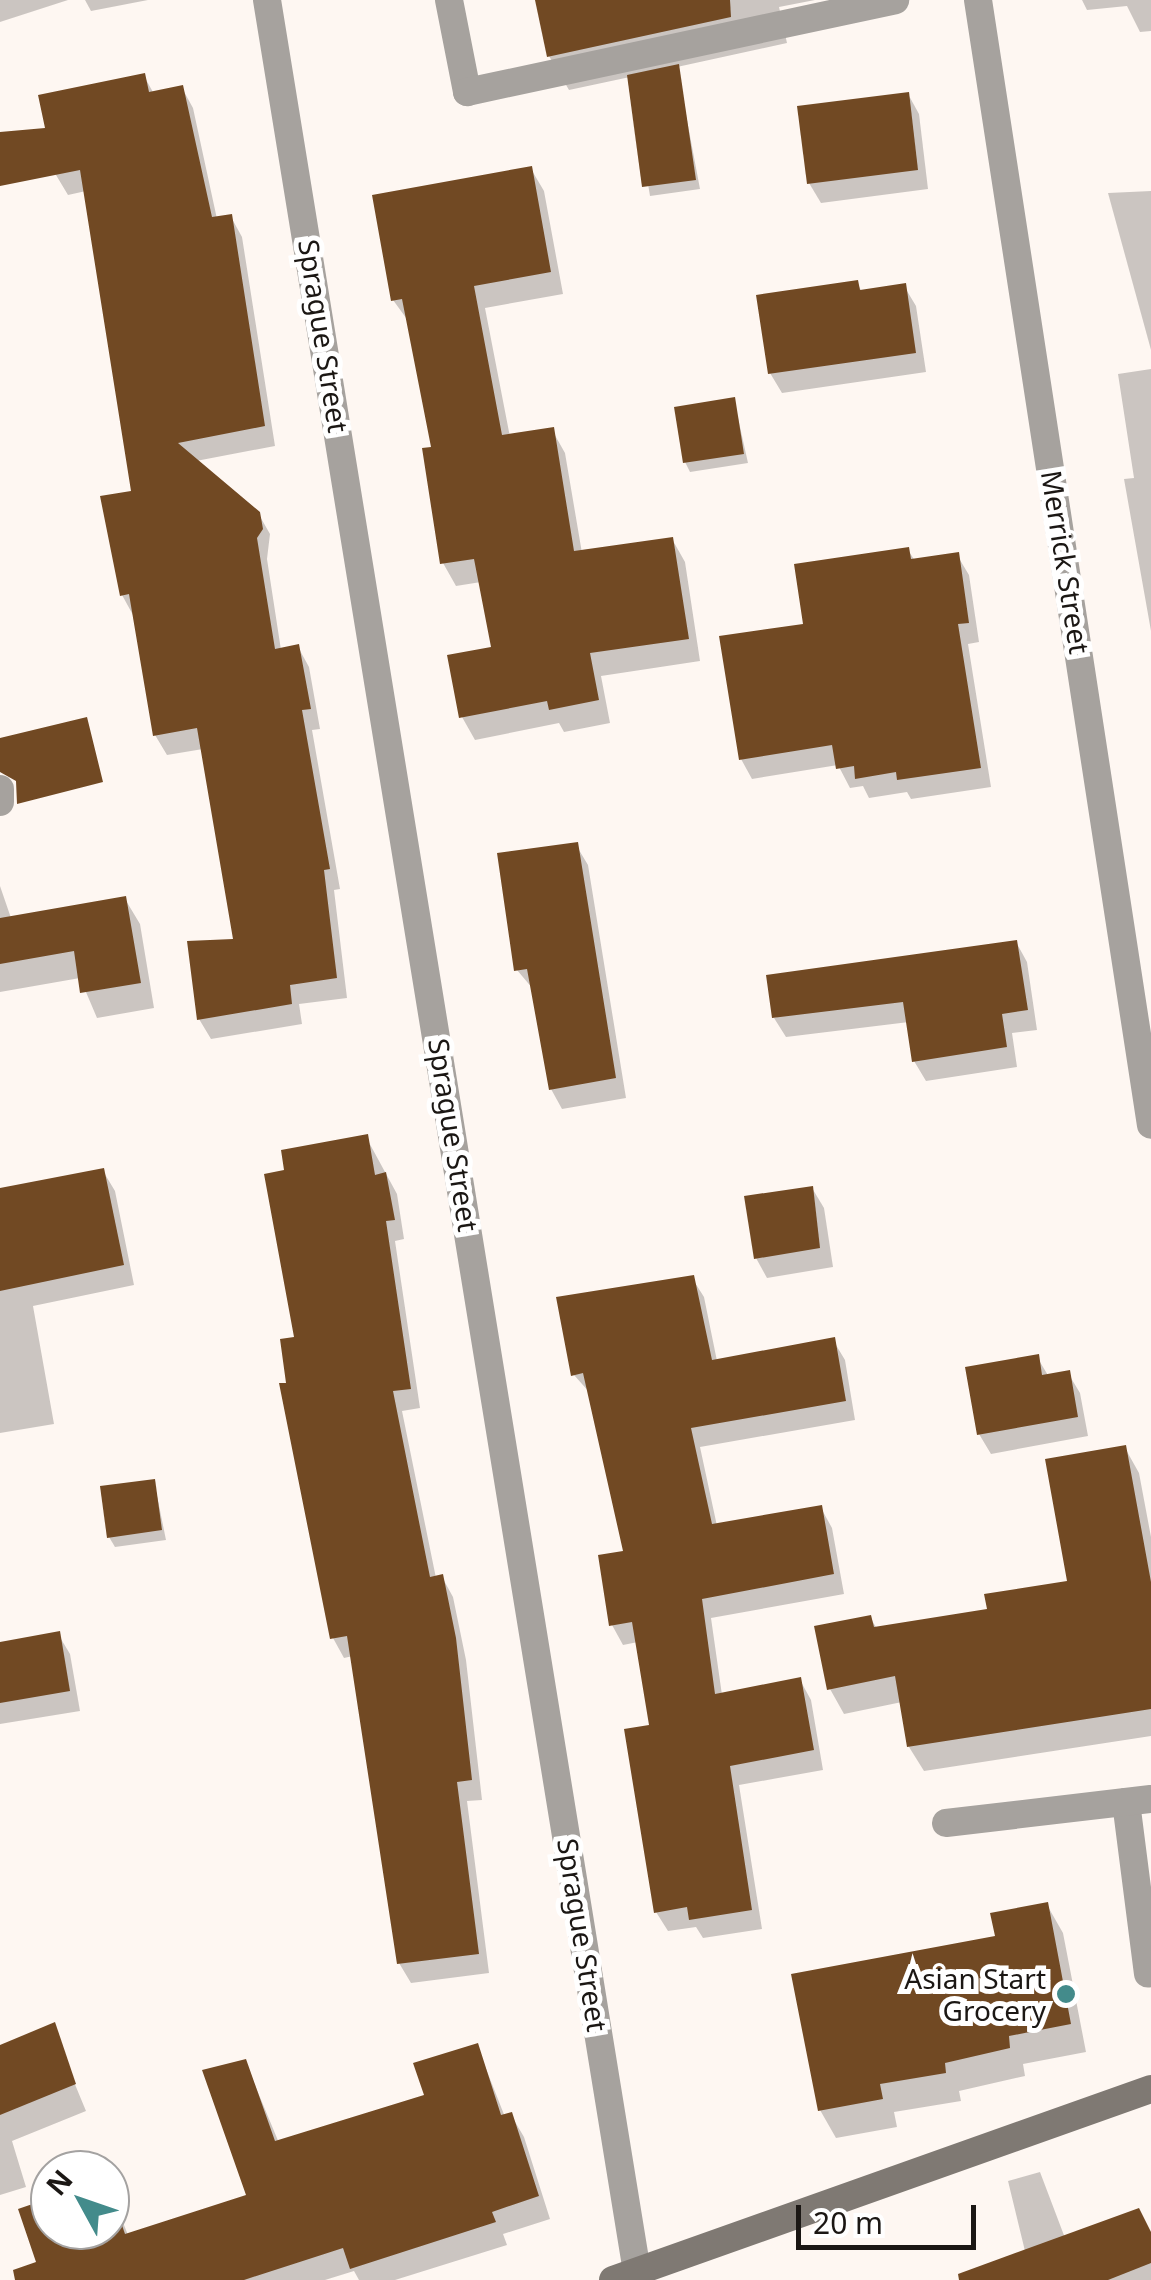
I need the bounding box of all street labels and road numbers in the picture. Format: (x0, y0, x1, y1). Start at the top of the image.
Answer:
street label: Sprague Street (292, 237, 356, 435)
street label: Merrick Street (1035, 468, 1097, 656)
street label: Sprague Street (422, 1036, 486, 1234)
street label: Sprague Street (551, 1836, 615, 2034)

